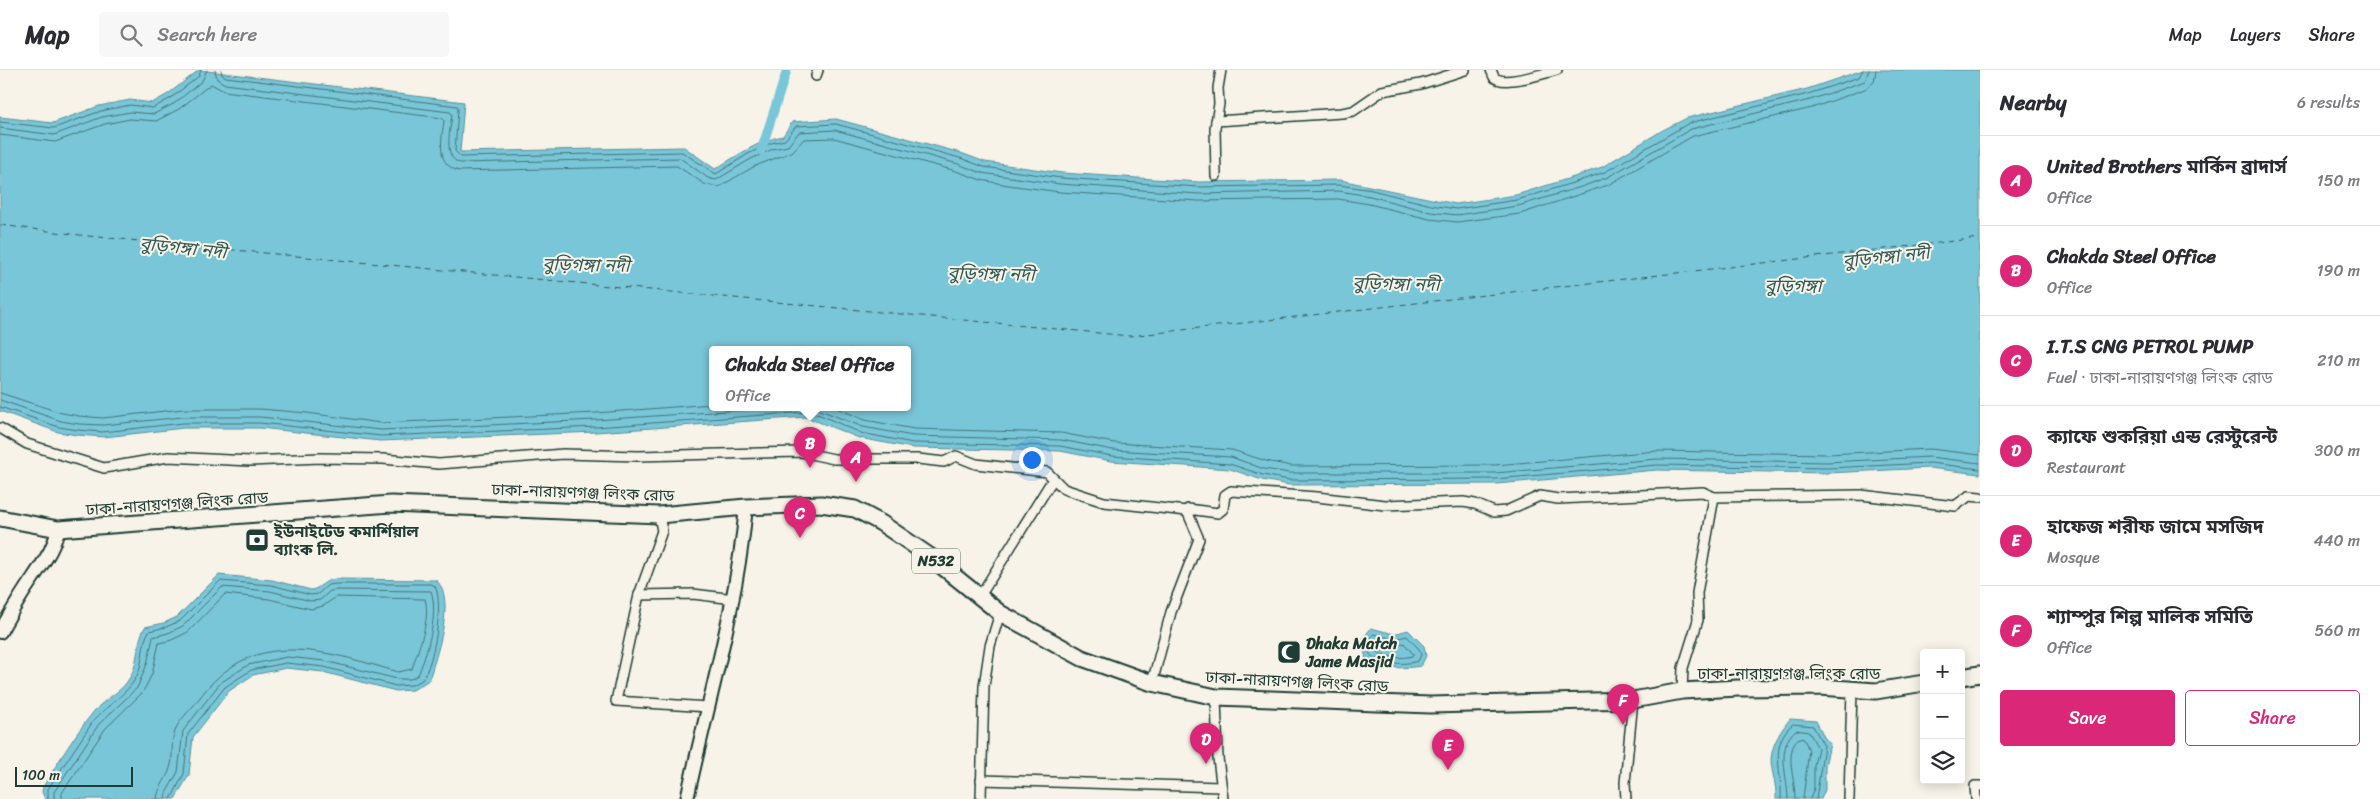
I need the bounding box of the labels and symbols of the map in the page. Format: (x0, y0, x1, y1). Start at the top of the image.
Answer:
water label: বুড়িগঙ্গা নদী (138, 228, 231, 269)
water label: বুড়িগঙ্গা নদী (1841, 236, 1934, 277)
water label: বুড়িগঙ্গা নদী (542, 248, 633, 282)
water label: বুড়িগঙ্গা নদী (947, 257, 1038, 291)
water label: বুড়িগঙ্গা নদী (1352, 267, 1443, 301)
water label: বুড়িগঙ্গা (1764, 270, 1825, 302)
pin: B (794, 427, 826, 468)
pin: A (840, 441, 872, 482)
your location (1019, 447, 1045, 473)
street label: ঢাকা-নারায়ণগঞ্জ লিংক রোড (490, 475, 675, 510)
street label: ঢাকা-নারায়ণগঞ্জ লিংক রোড (84, 483, 270, 524)
pin: C (784, 497, 816, 538)
place label: ইউনাইটেড কমার্শিয়াল ব্যাংক লি. (273, 517, 420, 564)
bank icon: ইউনাইটেড কমার্শিয়াল ব্যাংক লি. (244, 527, 270, 553)
road number: N532 (912, 548, 960, 574)
place label: Dhaka Match Jame Masjid (1305, 629, 1398, 676)
mosque icon: Dhaka Match Jame Masjid (1276, 639, 1302, 665)
street label: ঢাকা-নারায়ণগঞ্জ লিংক রোড (1697, 659, 1881, 688)
street label: ঢাকা-নারায়ণগঞ্জ লিংক রোড (1204, 662, 1390, 701)
pin: F (1607, 684, 1639, 725)
pin: D (1190, 723, 1222, 764)
pin: E (1432, 729, 1464, 770)
scale bar (15, 764, 132, 787)

